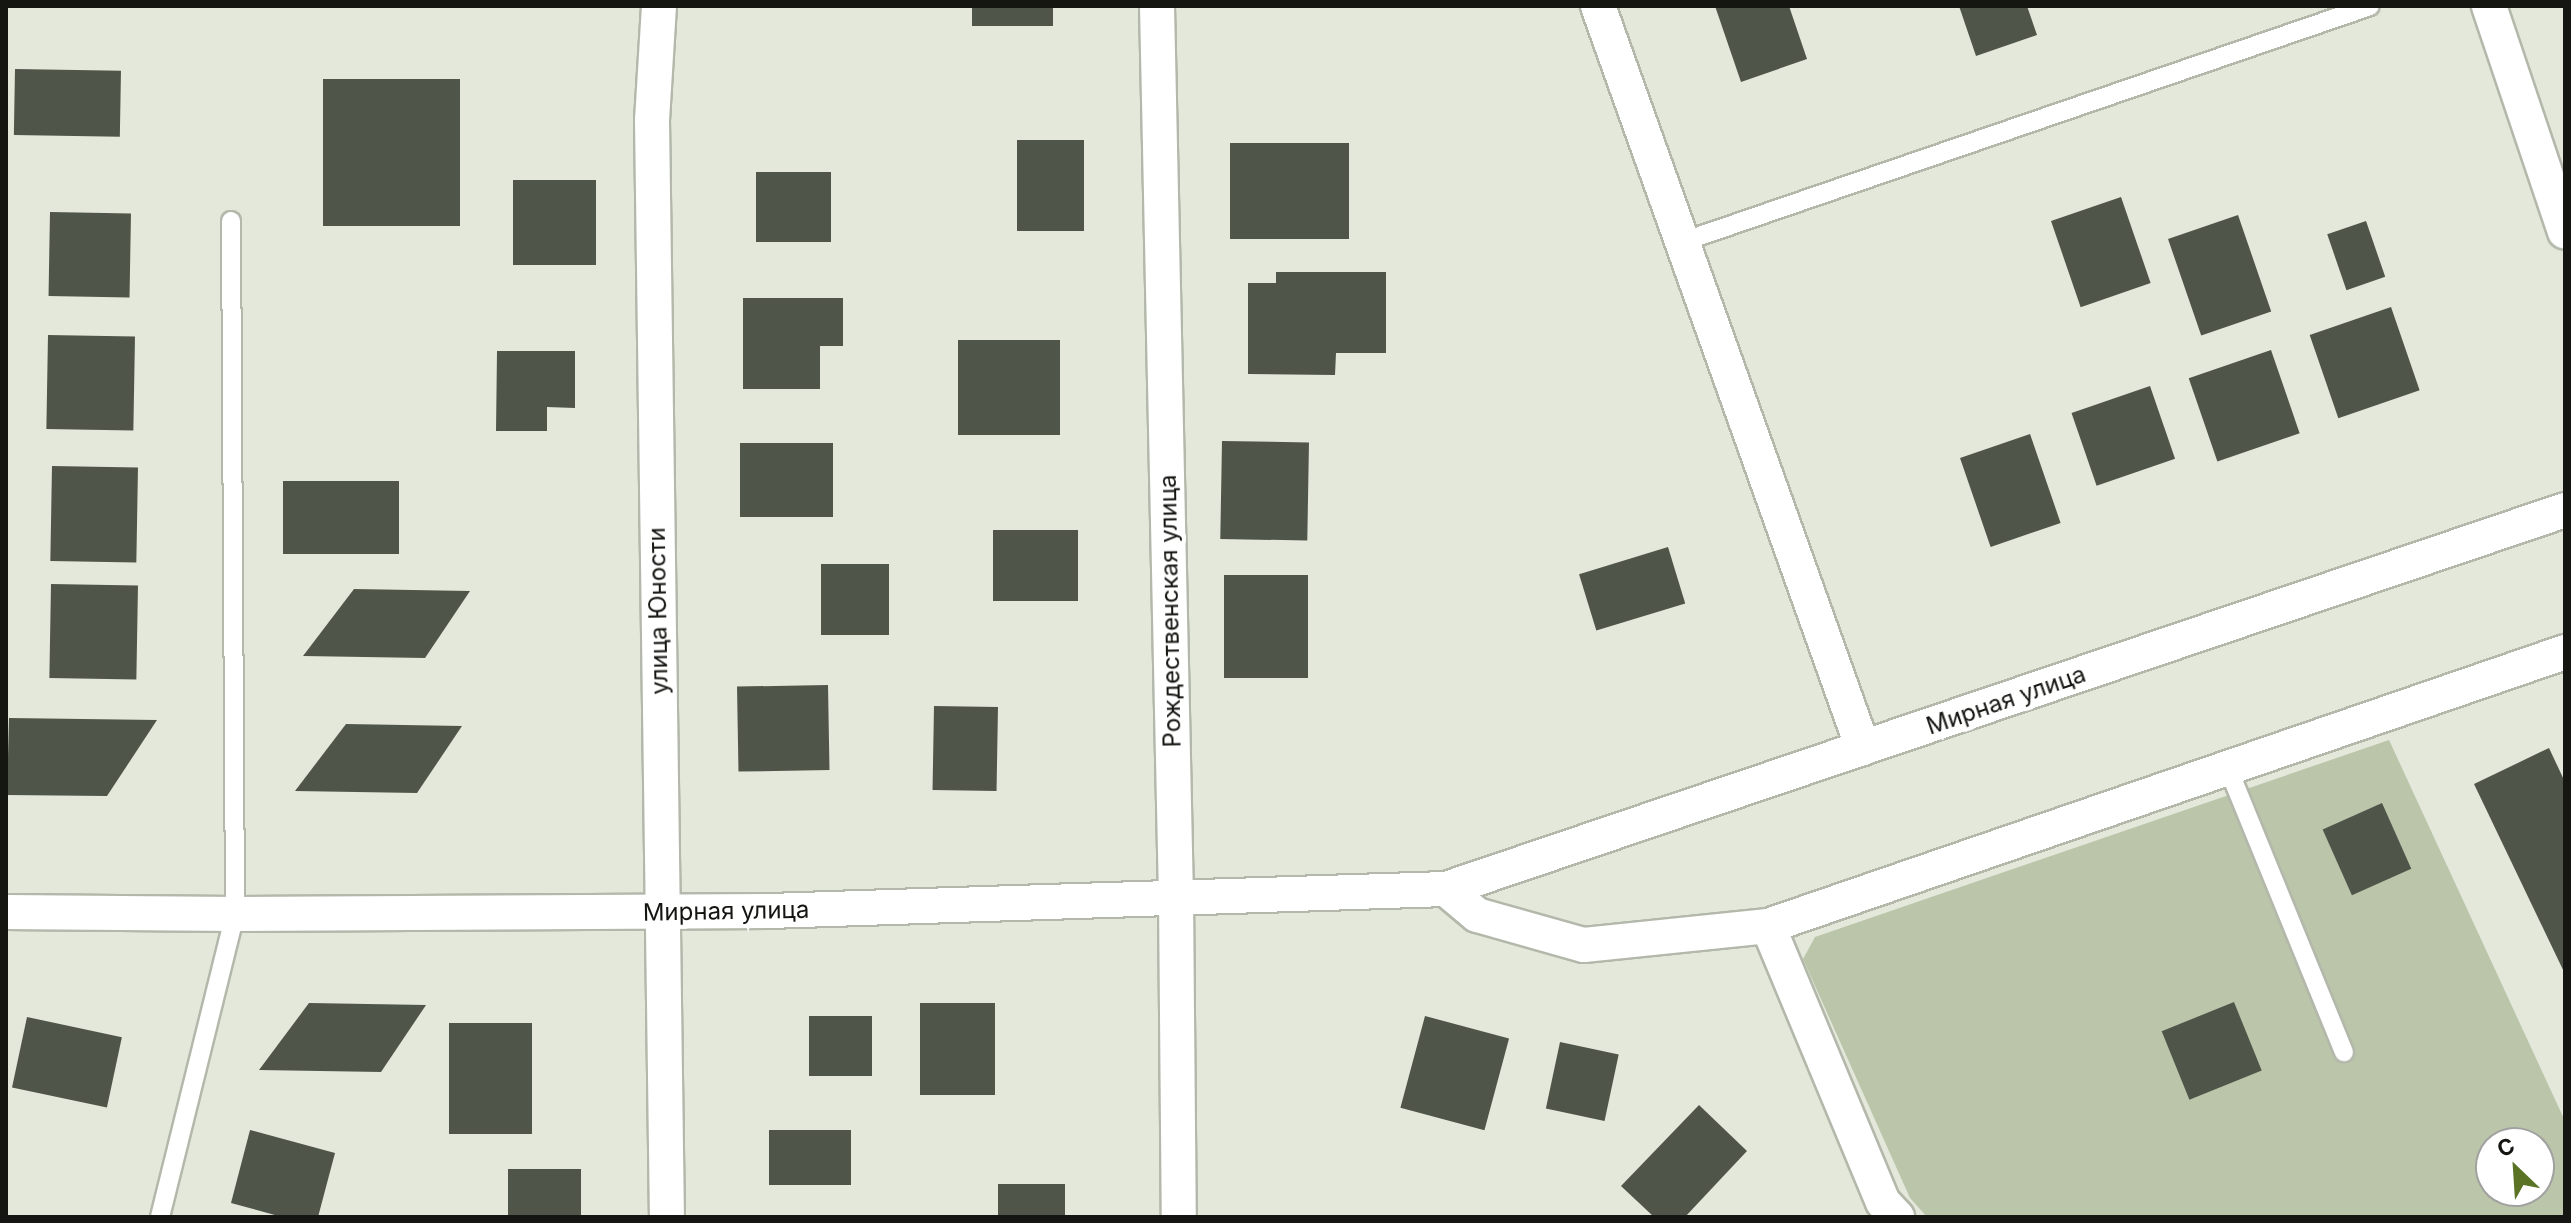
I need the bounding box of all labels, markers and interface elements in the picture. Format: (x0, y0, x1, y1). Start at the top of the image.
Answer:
street label: Рождественская улица (1153, 474, 1187, 748)
street label: улица Юности (642, 527, 674, 695)
street label: Мирная улица (1923, 659, 2089, 741)
street label: Мирная улица (643, 895, 809, 927)
north arrow (2475, 1127, 2555, 1207)
text: С (2493, 1132, 2519, 1162)

